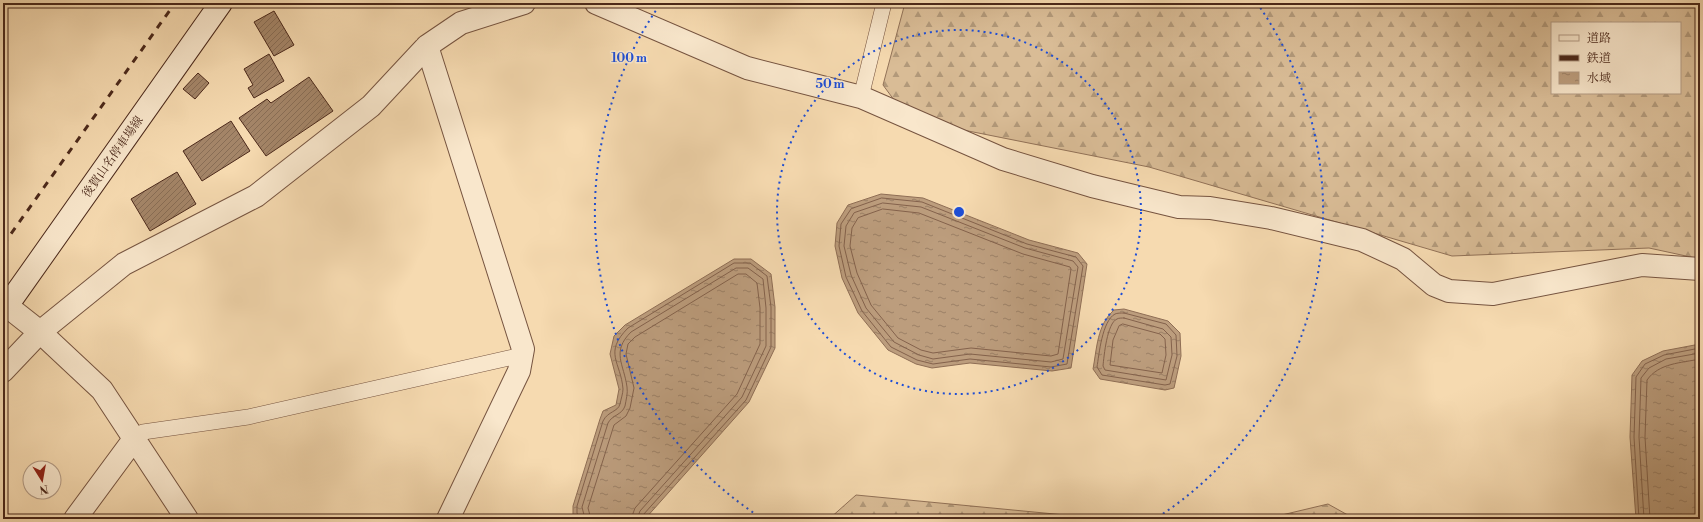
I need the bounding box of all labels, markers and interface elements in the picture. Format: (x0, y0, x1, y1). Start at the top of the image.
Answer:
legend (1551, 22, 1681, 94)
text: 道路 (1587, 31, 1611, 46)
text: 100 m (611, 51, 647, 66)
text: 鉄道 (1586, 51, 1611, 66)
text: 水域 (1587, 71, 1611, 86)
text: 50 m (815, 77, 845, 92)
street label: 後賀山名停車場線 (79, 113, 147, 201)
centre of rings (952, 205, 966, 219)
north arrow (22, 460, 62, 500)
text: N (38, 481, 49, 497)

